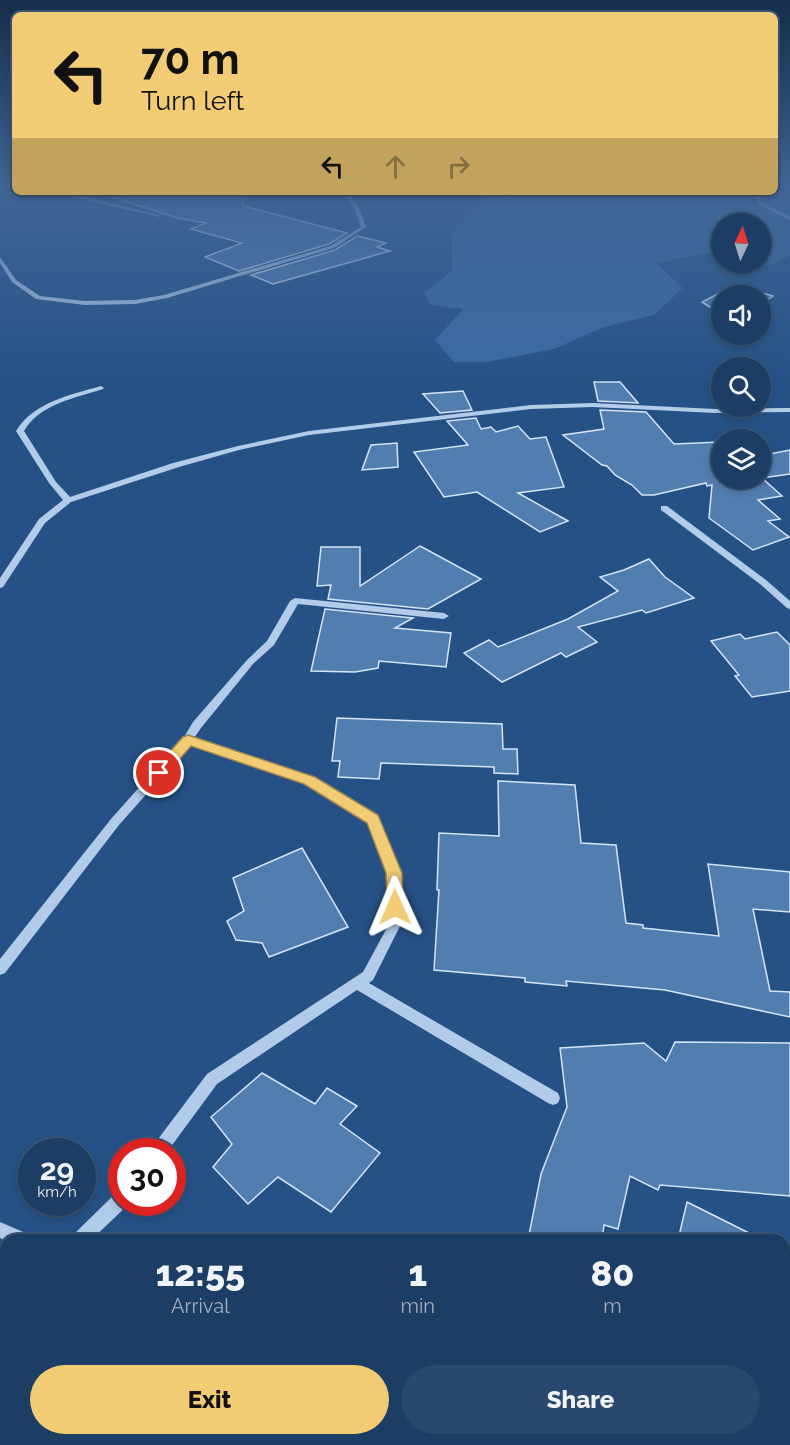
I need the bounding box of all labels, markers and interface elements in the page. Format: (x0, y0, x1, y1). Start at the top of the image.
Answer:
text: 70 m (141, 35, 240, 84)
icon: left (42, 36, 120, 114)
text: Turn left (141, 85, 244, 116)
icon: left (316, 150, 349, 183)
icon: ahead (379, 150, 412, 183)
icon: right (442, 150, 475, 183)
north arrow (711, 213, 771, 273)
map controls (711, 213, 771, 489)
button: sound (711, 285, 771, 345)
button: search (711, 357, 771, 417)
button: layers (711, 429, 771, 489)
pin (133, 747, 184, 798)
icon: arrive (142, 756, 175, 789)
position arrow (363, 875, 427, 939)
speed limit sign: 30 (108, 1138, 186, 1216)
text: 29 (40, 1152, 74, 1187)
text: km/h (37, 1183, 77, 1201)
text: 12:55 (156, 1252, 245, 1294)
text: 1 (408, 1252, 427, 1294)
text: 80 (590, 1252, 634, 1294)
text: Arrival (171, 1294, 230, 1318)
text: min (401, 1294, 435, 1318)
text: m (603, 1294, 622, 1318)
button: Exit (30, 1365, 389, 1434)
button: Share (401, 1365, 760, 1434)

